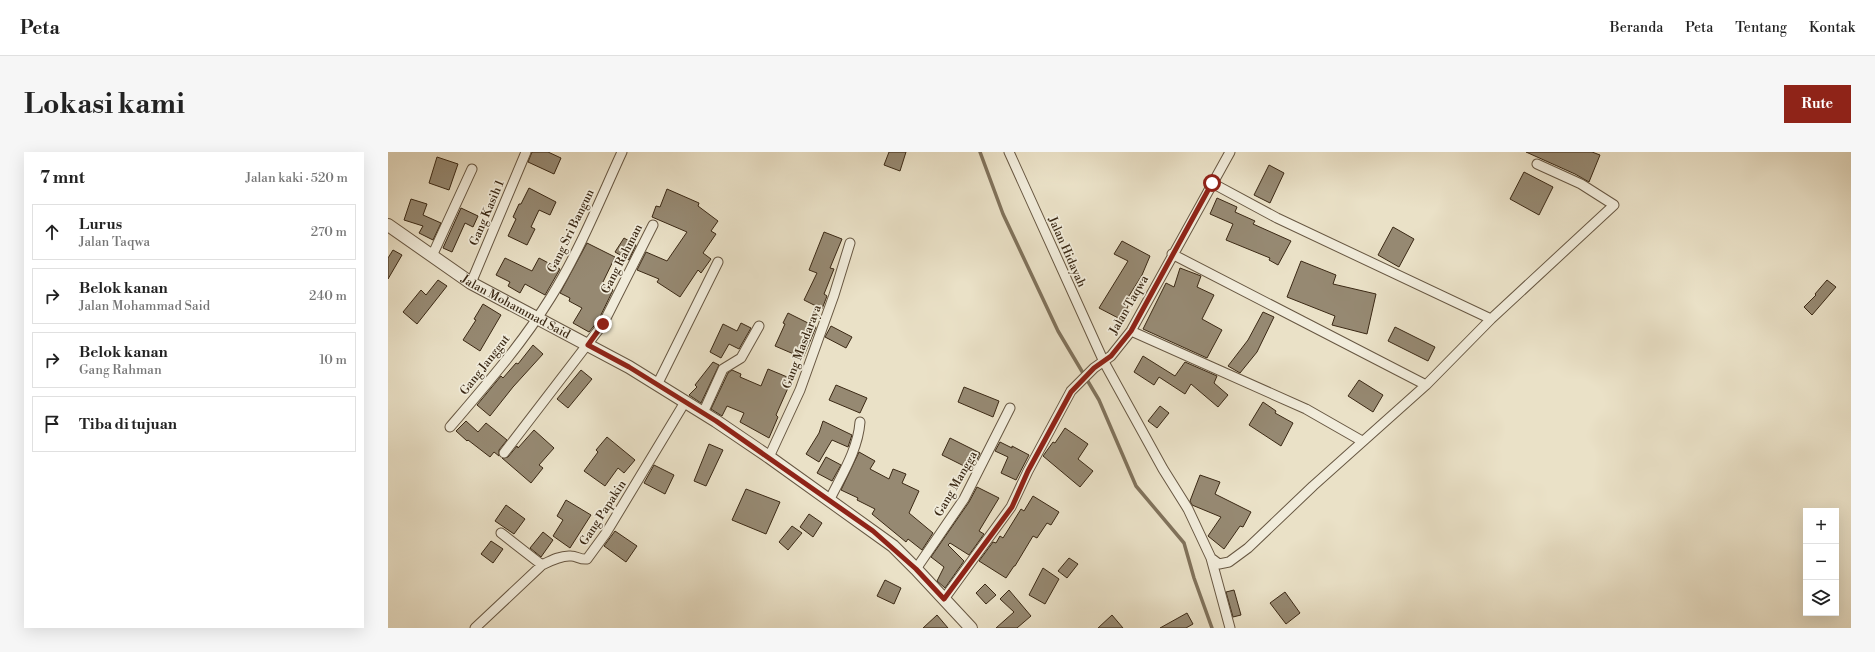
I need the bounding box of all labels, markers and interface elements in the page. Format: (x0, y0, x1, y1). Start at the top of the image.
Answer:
text: Peta (20, 16, 60, 40)
text: Beranda (1610, 19, 1663, 37)
text: Peta (1685, 19, 1713, 37)
text: Tentang (1735, 19, 1787, 37)
text: Kontak (1809, 19, 1855, 37)
button: Rute (1784, 85, 1851, 123)
text: Lokasi kami (24, 87, 185, 122)
text: 7 mnt (40, 167, 85, 189)
text: Jalan kaki · 520 m (245, 170, 348, 186)
route start (1203, 174, 1221, 192)
street label: Gang Kasih 1 (466, 177, 508, 248)
street label: Gang Sri Bangun (544, 187, 598, 275)
street label: Jalan Hidayah (1044, 213, 1089, 290)
text: Lurus (79, 215, 122, 234)
icon: ahead (41, 221, 63, 243)
street label: Gang Rahman (598, 222, 646, 296)
text: 270 m (311, 224, 347, 240)
text: Jalan Taqwa (79, 234, 150, 250)
street label: Jalan Mohammad Said (458, 271, 573, 342)
street label: Jalan Taqwa (1106, 272, 1152, 338)
text: Belok kanan (79, 279, 168, 298)
icon: right (41, 285, 63, 307)
text: 240 m (309, 288, 347, 304)
text: Jalan Mohammad Said (79, 298, 210, 314)
street label: Gang Masdaraya (779, 302, 825, 391)
route end (594, 315, 612, 333)
street label: Gang Janggut (457, 331, 514, 398)
text: Belok kanan (79, 343, 168, 362)
icon: right (41, 349, 63, 371)
text: 10 m (319, 352, 347, 368)
text: Gang Rahman (79, 362, 162, 378)
icon: arrive (41, 413, 63, 435)
text: Tiba di tujuan (79, 415, 177, 434)
street label: Gang Mangga (931, 448, 981, 519)
street label: Gang Papakin (576, 478, 630, 548)
map controls (1803, 508, 1839, 616)
button: + (1803, 508, 1839, 544)
button: − (1803, 544, 1839, 580)
button: layers (1803, 580, 1839, 616)

